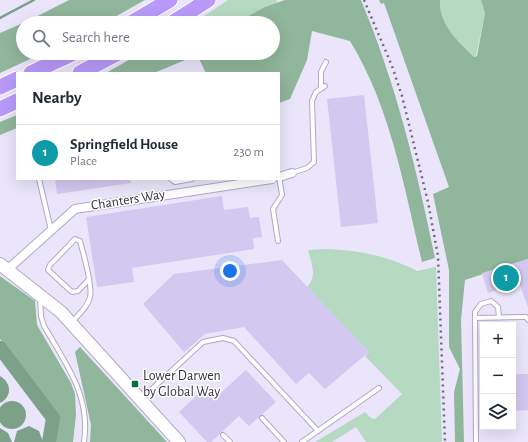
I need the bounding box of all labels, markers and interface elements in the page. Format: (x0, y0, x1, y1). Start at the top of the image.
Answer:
search box (16, 16, 280, 60)
icon: search (30, 27, 52, 49)
text: Search here (62, 30, 130, 45)
text: Nearby (32, 89, 82, 106)
text: Springfield House (70, 137, 178, 152)
text: 1 (43, 146, 47, 159)
text: 230 m (233, 146, 264, 159)
text: Place (70, 155, 97, 168)
street label: Chanters Way (90, 187, 166, 213)
your location (220, 261, 240, 281)
pin: 1 (493, 263, 519, 293)
map controls (480, 322, 516, 430)
button: + (480, 322, 516, 358)
button: − (480, 358, 516, 394)
place label: Lower Darwen by Global Way (143, 369, 221, 399)
marker: Lower Darwen by Global Way (130, 379, 140, 389)
button: layers (480, 394, 516, 430)

